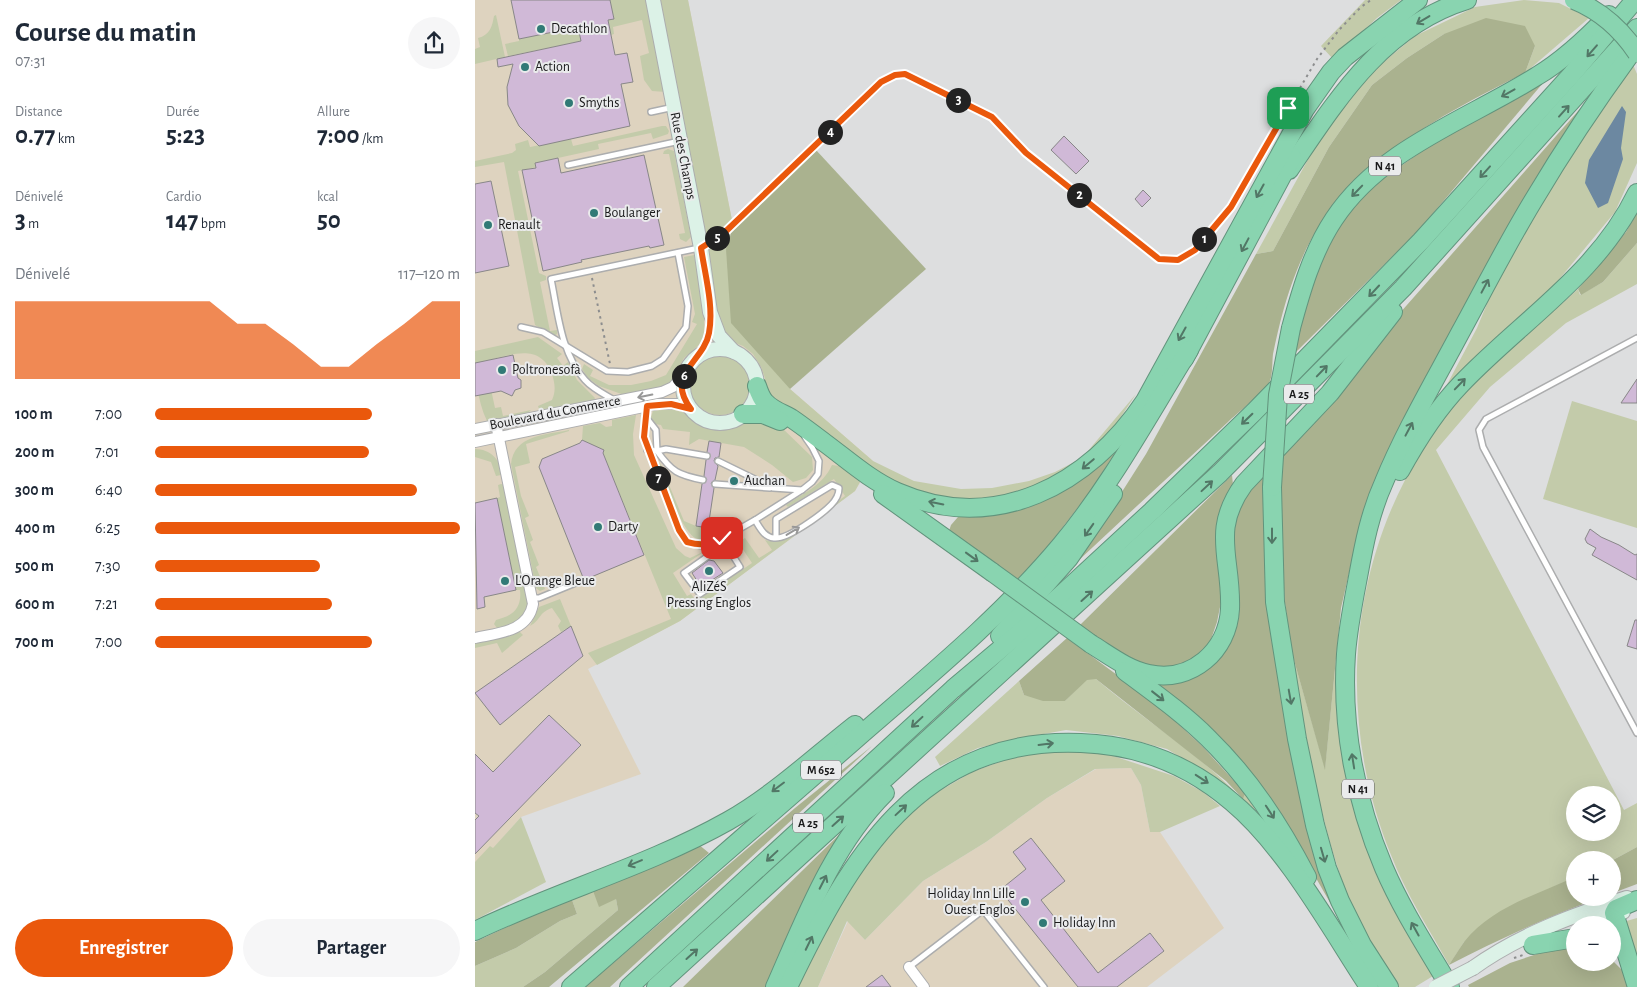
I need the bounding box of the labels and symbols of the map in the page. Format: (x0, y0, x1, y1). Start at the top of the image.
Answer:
one-way arrow (1415, 15, 1430, 25)
place label: Decathlon (551, 22, 607, 36)
marker: Decathlon (535, 23, 547, 35)
one-way arrow (1587, 44, 1598, 57)
place label: Action (535, 60, 570, 74)
marker: Action (519, 61, 531, 73)
pin (1267, 87, 1309, 129)
pin: 3 (945, 88, 971, 112)
one-way arrow (1501, 89, 1515, 99)
place label: Smyths (579, 96, 619, 110)
marker: Smyths (563, 97, 575, 109)
one-way arrow (1558, 105, 1569, 118)
street label: Rue des Champs (668, 111, 698, 201)
pin: 4 (817, 120, 843, 144)
road number: N 41 (1369, 157, 1401, 176)
one-way arrow (1479, 165, 1490, 178)
pin: 2 (1067, 182, 1091, 208)
one-way arrow (1255, 184, 1265, 199)
one-way arrow (1351, 185, 1363, 197)
place label: Boulanger (604, 206, 661, 220)
marker: Boulanger (588, 207, 600, 219)
place label: Renault (498, 218, 541, 232)
marker: Renault (482, 219, 494, 231)
pin: 5 (705, 226, 729, 250)
pin: 1 (1191, 226, 1217, 252)
one-way arrow (1240, 238, 1250, 253)
one-way arrow (1480, 278, 1490, 293)
one-way arrow (1368, 285, 1380, 298)
one-way arrow (1177, 326, 1187, 341)
place label: Poltronesofà (512, 363, 581, 377)
marker: Poltronesofà (496, 364, 508, 376)
pin: 6 (671, 364, 697, 388)
one-way arrow (1316, 365, 1328, 377)
one-way arrow (1454, 378, 1466, 391)
road number: A 25 (1284, 384, 1314, 404)
one-way arrow (638, 391, 654, 401)
street label: Boulevard du Commerce (488, 393, 622, 433)
one-way arrow (1241, 413, 1253, 425)
one-way arrow (1405, 422, 1414, 437)
one-way arrow (1081, 459, 1094, 470)
pin: 7 (645, 466, 671, 490)
place label: Auchan (744, 474, 785, 488)
marker: Auchan (728, 475, 740, 487)
one-way arrow (1200, 480, 1213, 492)
one-way arrow (928, 498, 944, 507)
pin (701, 517, 743, 559)
place label: Darty (608, 520, 638, 534)
marker: Darty (592, 521, 604, 533)
one-way arrow (1084, 523, 1094, 537)
one-way arrow (786, 526, 800, 536)
one-way arrow (1267, 527, 1277, 543)
one-way arrow (965, 552, 979, 562)
marker: AliZéS Pressing Englos (703, 565, 715, 577)
place label: L'Orange Bleue (515, 574, 595, 588)
marker: L'Orange Bleue (499, 575, 511, 587)
place label: AliZéS Pressing Englos (667, 580, 751, 610)
one-way arrow (1081, 590, 1094, 601)
one-way arrow (1285, 688, 1295, 704)
one-way arrow (1151, 690, 1164, 701)
one-way arrow (911, 716, 924, 727)
one-way arrow (1038, 739, 1054, 749)
one-way arrow (1347, 753, 1357, 769)
road number: M 652 (801, 760, 841, 780)
one-way arrow (1194, 774, 1208, 784)
road number: N 41 (1342, 780, 1374, 799)
one-way arrow (772, 781, 785, 792)
one-way arrow (895, 804, 908, 816)
one-way arrow (1265, 804, 1275, 818)
road number: A 25 (793, 814, 823, 832)
one-way arrow (832, 815, 845, 827)
one-way arrow (1319, 846, 1329, 862)
one-way arrow (766, 850, 779, 862)
one-way arrow (628, 859, 643, 869)
one-way arrow (819, 875, 828, 890)
place label: Holiday Inn Lille Ouest Englos (927, 887, 1015, 917)
marker: Holiday Inn Lille Ouest Englos (1019, 896, 1031, 908)
place label: Holiday Inn (1053, 916, 1116, 930)
marker: Holiday Inn (1037, 917, 1049, 929)
one-way arrow (1410, 921, 1420, 936)
one-way arrow (805, 936, 814, 951)
one-way arrow (686, 948, 699, 960)

